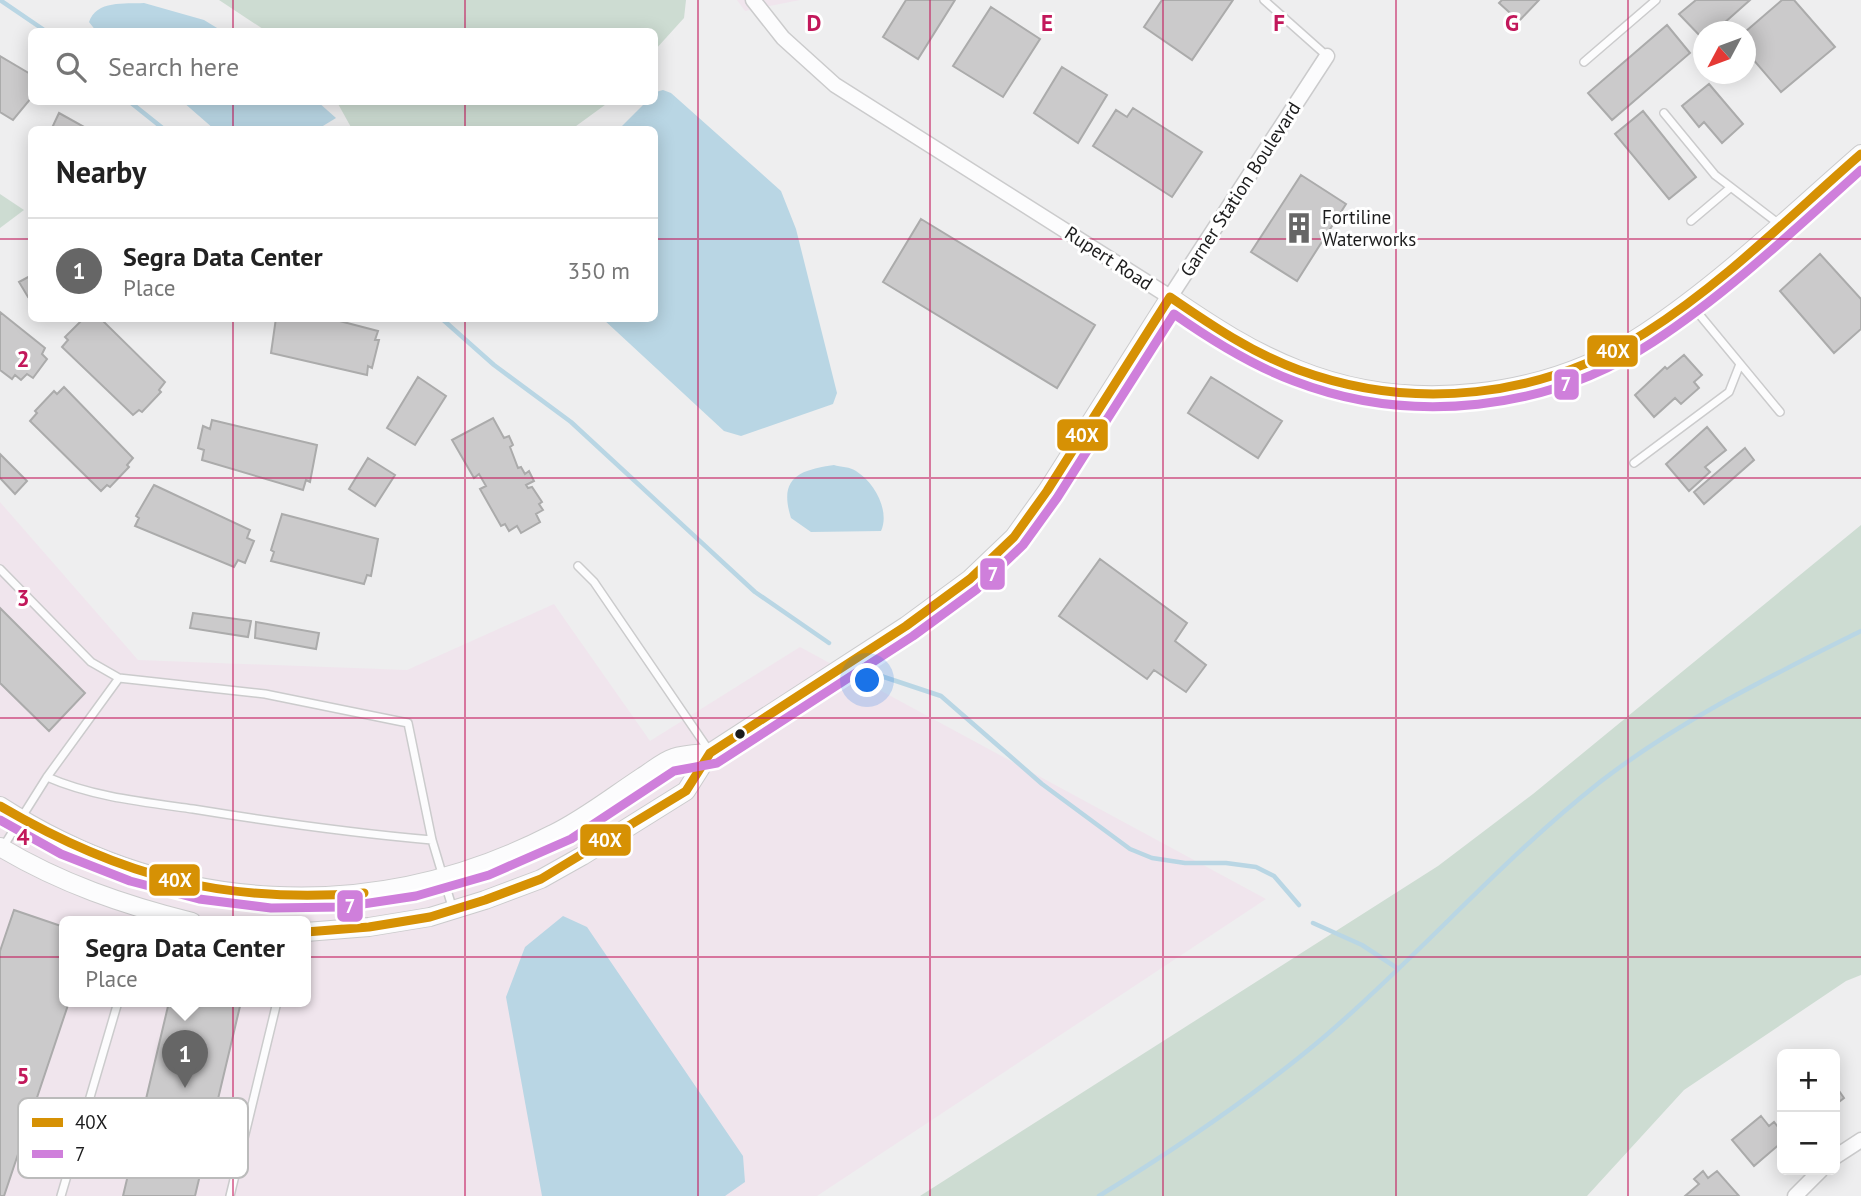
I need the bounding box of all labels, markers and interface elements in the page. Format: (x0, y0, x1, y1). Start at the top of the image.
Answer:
text: D (807, 8, 821, 37)
text: E (1041, 8, 1053, 37)
text: F (1273, 8, 1285, 37)
text: G (1505, 8, 1519, 37)
north arrow (1693, 21, 1756, 84)
search box (28, 28, 658, 105)
icon: search (52, 48, 90, 86)
text: Search here (108, 50, 239, 83)
street label: Garner Station Boulevard (1174, 97, 1306, 281)
text: Nearby (56, 152, 146, 191)
place label: Fortiline Waterworks (1322, 205, 1416, 251)
building icon: Fortiline Waterworks (1282, 211, 1316, 245)
street label: Rupert Road (1061, 221, 1157, 295)
text: Segra Data Center (123, 240, 323, 273)
text: 1 (72, 256, 86, 285)
text: 350 m (568, 256, 630, 285)
text: Place (123, 273, 176, 302)
line badge: 40X (1586, 334, 1639, 368)
text: 40X (1596, 339, 1630, 363)
text: 2 (16, 344, 30, 373)
line badge: 7 (1553, 368, 1580, 401)
text: 7 (1561, 372, 1571, 396)
line badge: 40X (1056, 418, 1109, 452)
text: 40X (1065, 423, 1099, 447)
line badge: 7 (979, 557, 1006, 591)
text: 7 (988, 562, 998, 586)
text: 3 (16, 583, 30, 612)
your location (850, 663, 884, 697)
unlabelled marker (733, 727, 747, 741)
text: 4 (16, 822, 30, 851)
line badge: 40X (579, 823, 632, 857)
text: 40X (588, 828, 622, 852)
line badge: 40X (148, 863, 201, 897)
text: 40X (158, 868, 192, 892)
line badge: 7 (336, 889, 364, 923)
text: 7 (345, 894, 355, 918)
popup (59, 916, 311, 1007)
text: Segra Data Center (85, 931, 285, 964)
text: Place (85, 964, 138, 993)
pin: 1 (162, 1030, 208, 1088)
map controls (1777, 1049, 1840, 1175)
button: + (1777, 1049, 1840, 1112)
text: 5 (16, 1061, 30, 1090)
legend (18, 1098, 248, 1178)
text: 40X (75, 1110, 108, 1134)
button: − (1777, 1112, 1840, 1175)
text: 7 (75, 1142, 85, 1166)

